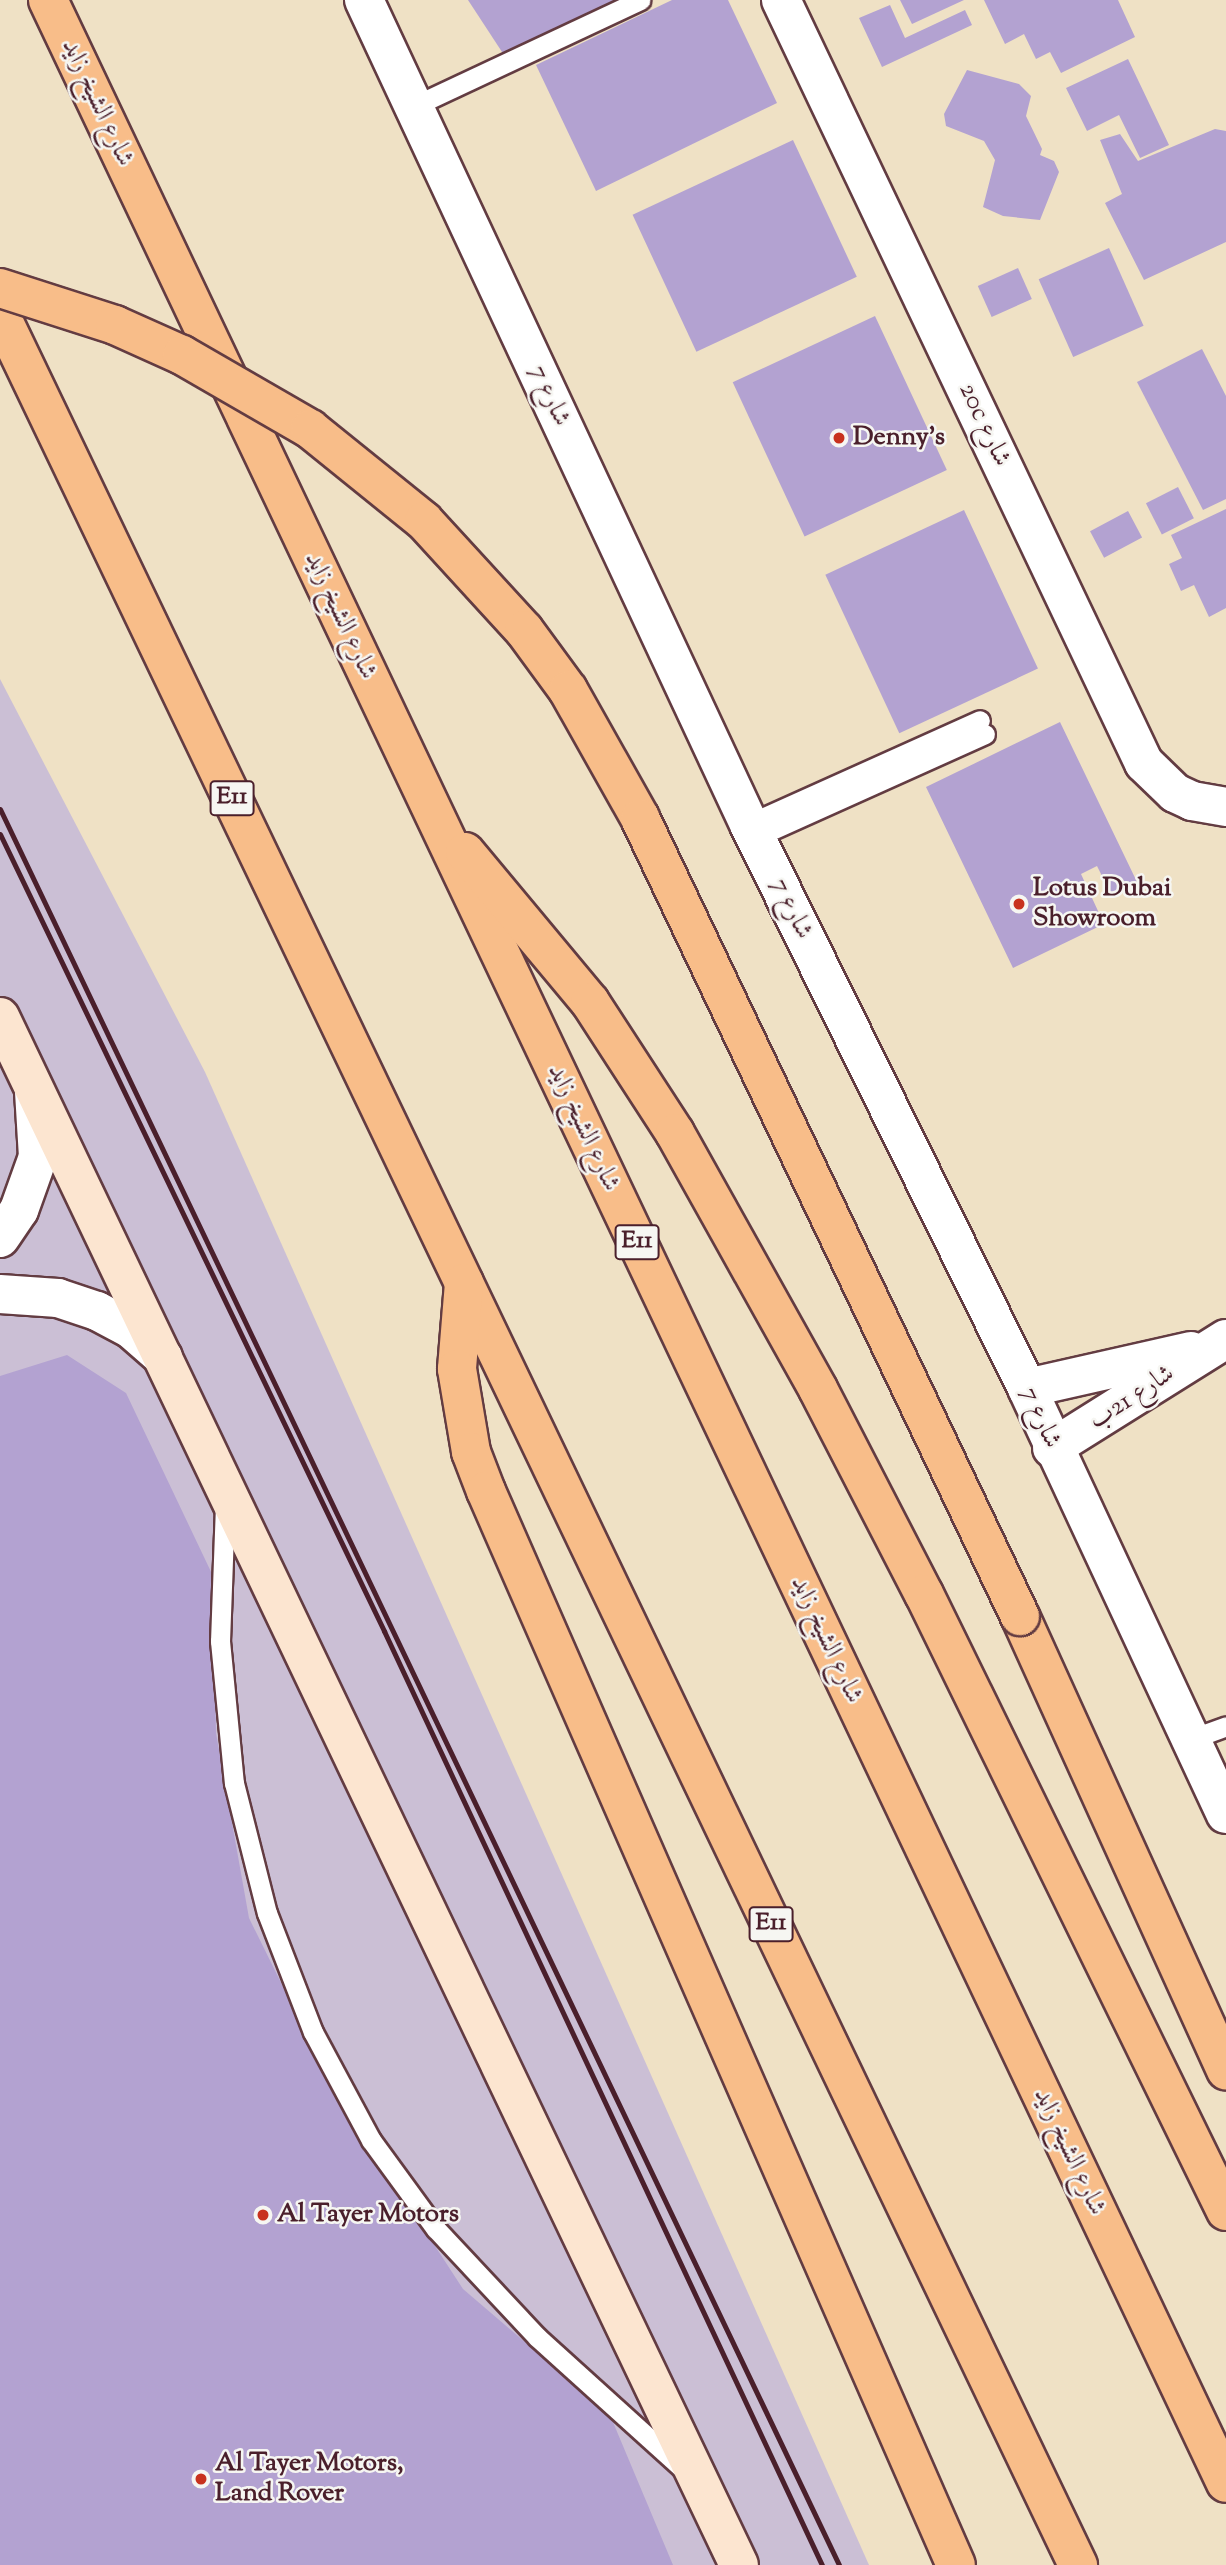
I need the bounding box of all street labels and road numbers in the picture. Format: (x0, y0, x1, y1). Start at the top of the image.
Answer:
street label: شارع الشيخ زايد (54, 34, 140, 172)
street label: شارع 7 (521, 361, 577, 431)
street label: 20c شارع (951, 378, 1017, 472)
street label: شارع الشيخ زايد (297, 547, 383, 685)
road number: E11 (209, 778, 255, 818)
street label: شارع 7 (763, 874, 819, 944)
street label: شارع الشيخ زايد (540, 1059, 626, 1197)
road number: E11 (614, 1222, 660, 1262)
street label: شارع 21ب (1083, 1359, 1181, 1437)
street label: شارع 7 (1013, 1383, 1067, 1453)
street label: شارع الشيخ زايد (783, 1571, 869, 1709)
road number: E11 (748, 1903, 794, 1944)
street label: شارع الشيخ زايد (1026, 2083, 1112, 2221)

